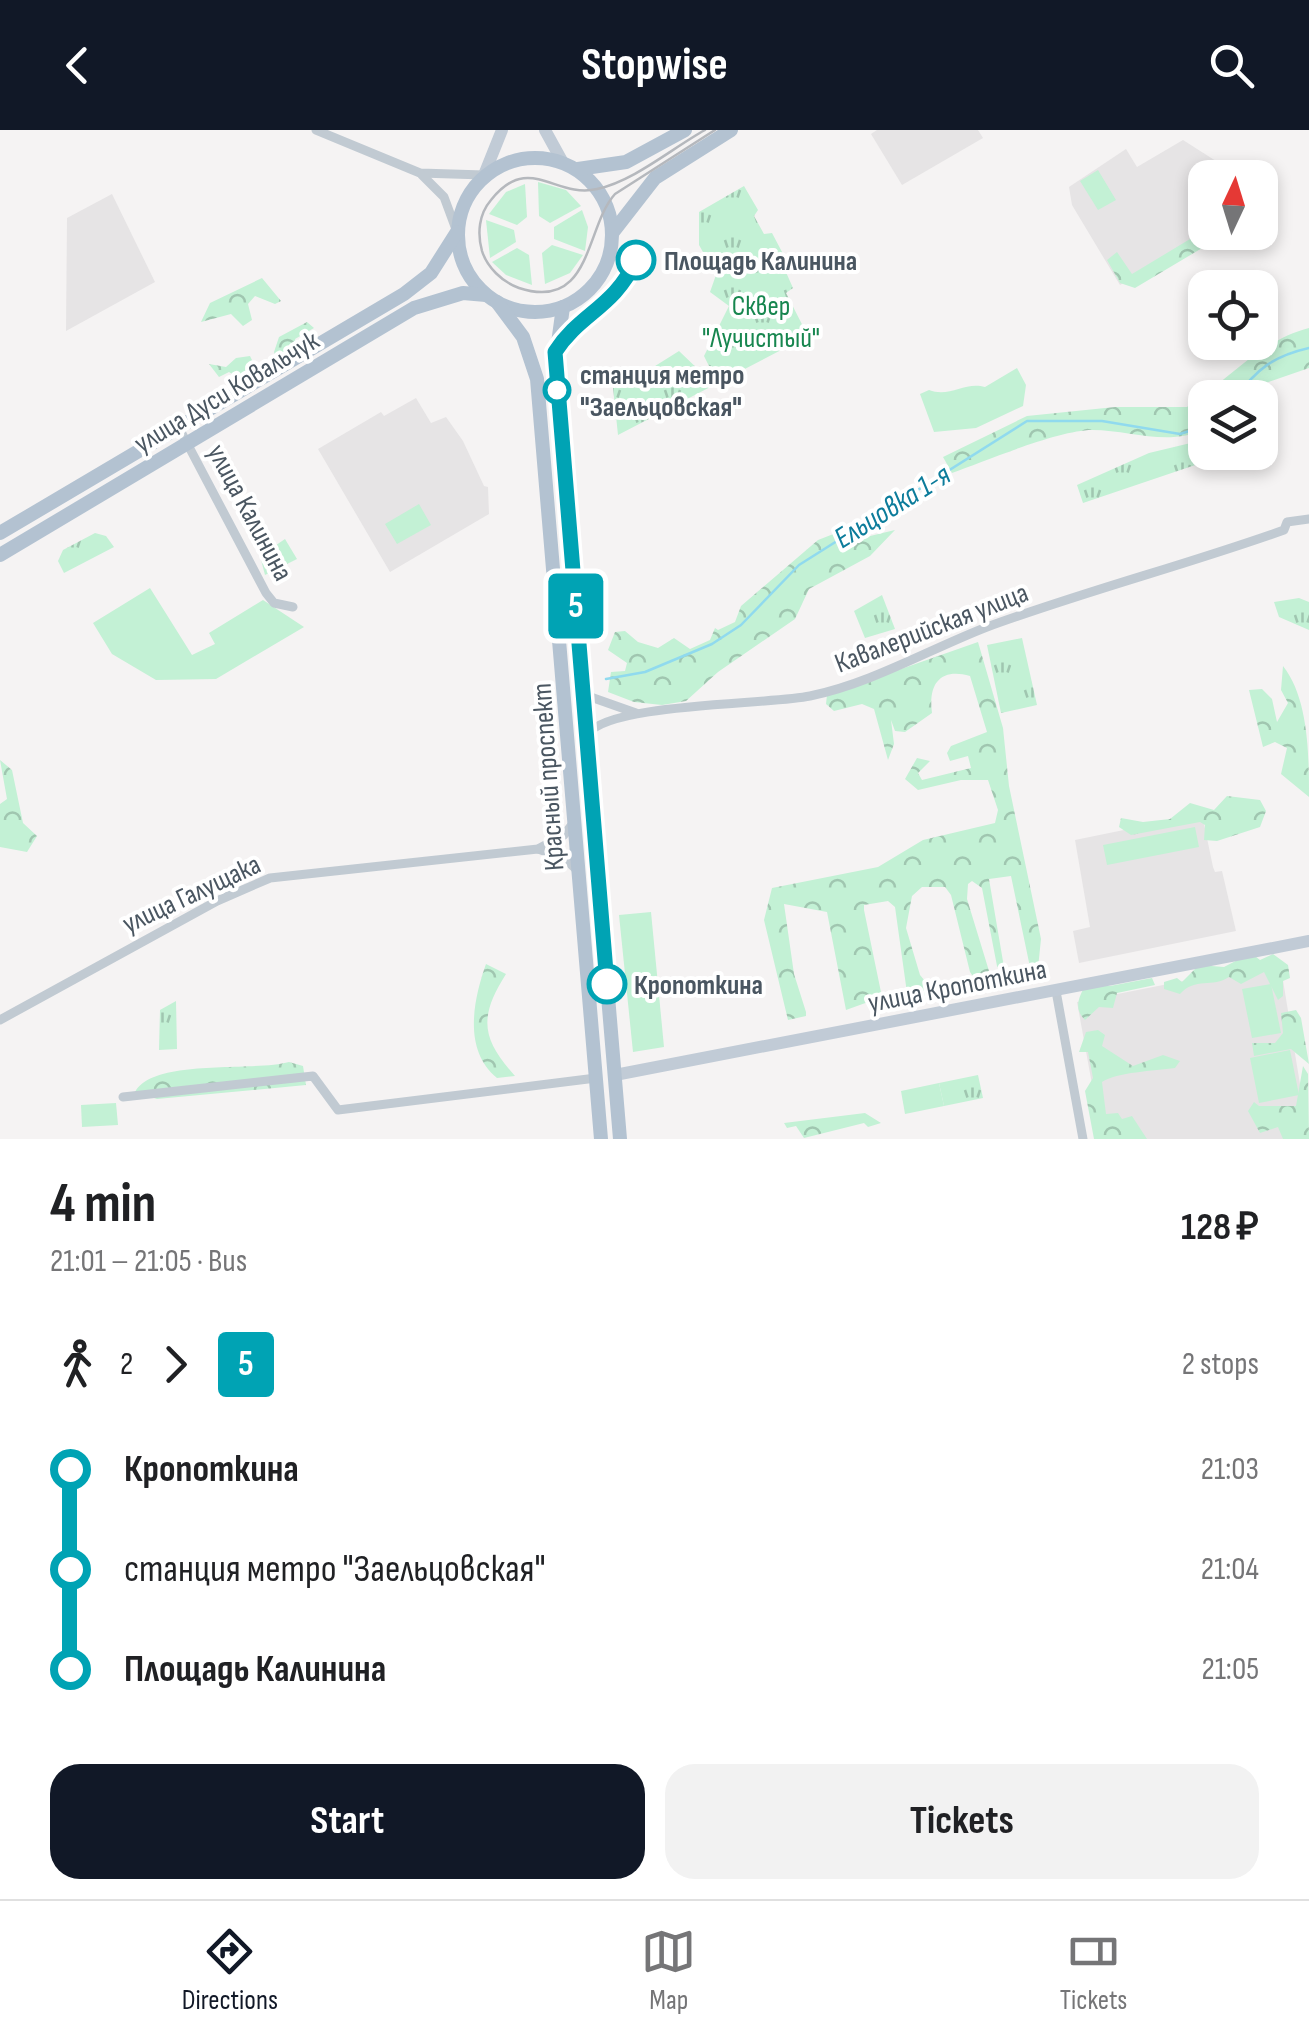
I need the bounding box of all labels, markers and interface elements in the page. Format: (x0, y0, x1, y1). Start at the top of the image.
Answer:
icon: back (50, 38, 105, 93)
text: Stopwise (581, 38, 728, 93)
icon: search (1204, 38, 1259, 93)
north arrow (1188, 160, 1278, 250)
map controls (1188, 160, 1278, 470)
marker: Площадь Калинина (617, 241, 655, 279)
place label: Площадь Калинина (664, 245, 857, 278)
button: locate (1188, 270, 1278, 360)
park label: Сквер "Лучистый" (702, 290, 820, 355)
street label: улица Дуси Ковальчук (128, 324, 325, 460)
place label: станция метро "Заельцовская" (580, 359, 744, 424)
marker: станция метро "Заельцовская" (544, 377, 570, 403)
button: layers (1188, 380, 1278, 470)
street label: улица Калинина (200, 439, 299, 587)
water label: Ельцовка 1-я (828, 457, 958, 557)
line badge: 5 (544, 574, 608, 638)
street label: Кавалерийская улица (830, 576, 1033, 680)
text: 5 (568, 585, 584, 628)
street label: Красный проспект (525, 682, 572, 872)
street label: улица Галущака (117, 848, 266, 941)
street label: улица Кропоткина (865, 953, 1049, 1020)
marker: Кропоткина (588, 965, 626, 1003)
place label: Кропоткина (634, 969, 763, 1002)
text: 4 min (50, 1171, 156, 1238)
text: 128 ₽ (1181, 1205, 1259, 1250)
text: 21:01 – 21:05 · Bus (50, 1242, 247, 1281)
icon: walk (50, 1337, 105, 1392)
icon: forward (148, 1337, 203, 1392)
text: 5 (238, 1343, 254, 1386)
text: 2 (120, 1345, 133, 1384)
text: 2 stops (1182, 1345, 1259, 1384)
text: Кропоткина (124, 1447, 299, 1492)
text: 21:03 (1201, 1450, 1259, 1489)
text: станция метро "Заельцовская" (124, 1547, 546, 1592)
text: 21:04 (1201, 1550, 1259, 1589)
text: Площадь Калинина (124, 1647, 386, 1692)
text: 21:05 (1201, 1650, 1259, 1689)
button: Start (50, 1764, 645, 1879)
button: Tickets (665, 1764, 1259, 1879)
tab: Directions (182, 1924, 278, 2017)
tab: Map (641, 1924, 696, 2017)
tab: Tickets (1060, 1924, 1127, 2017)

